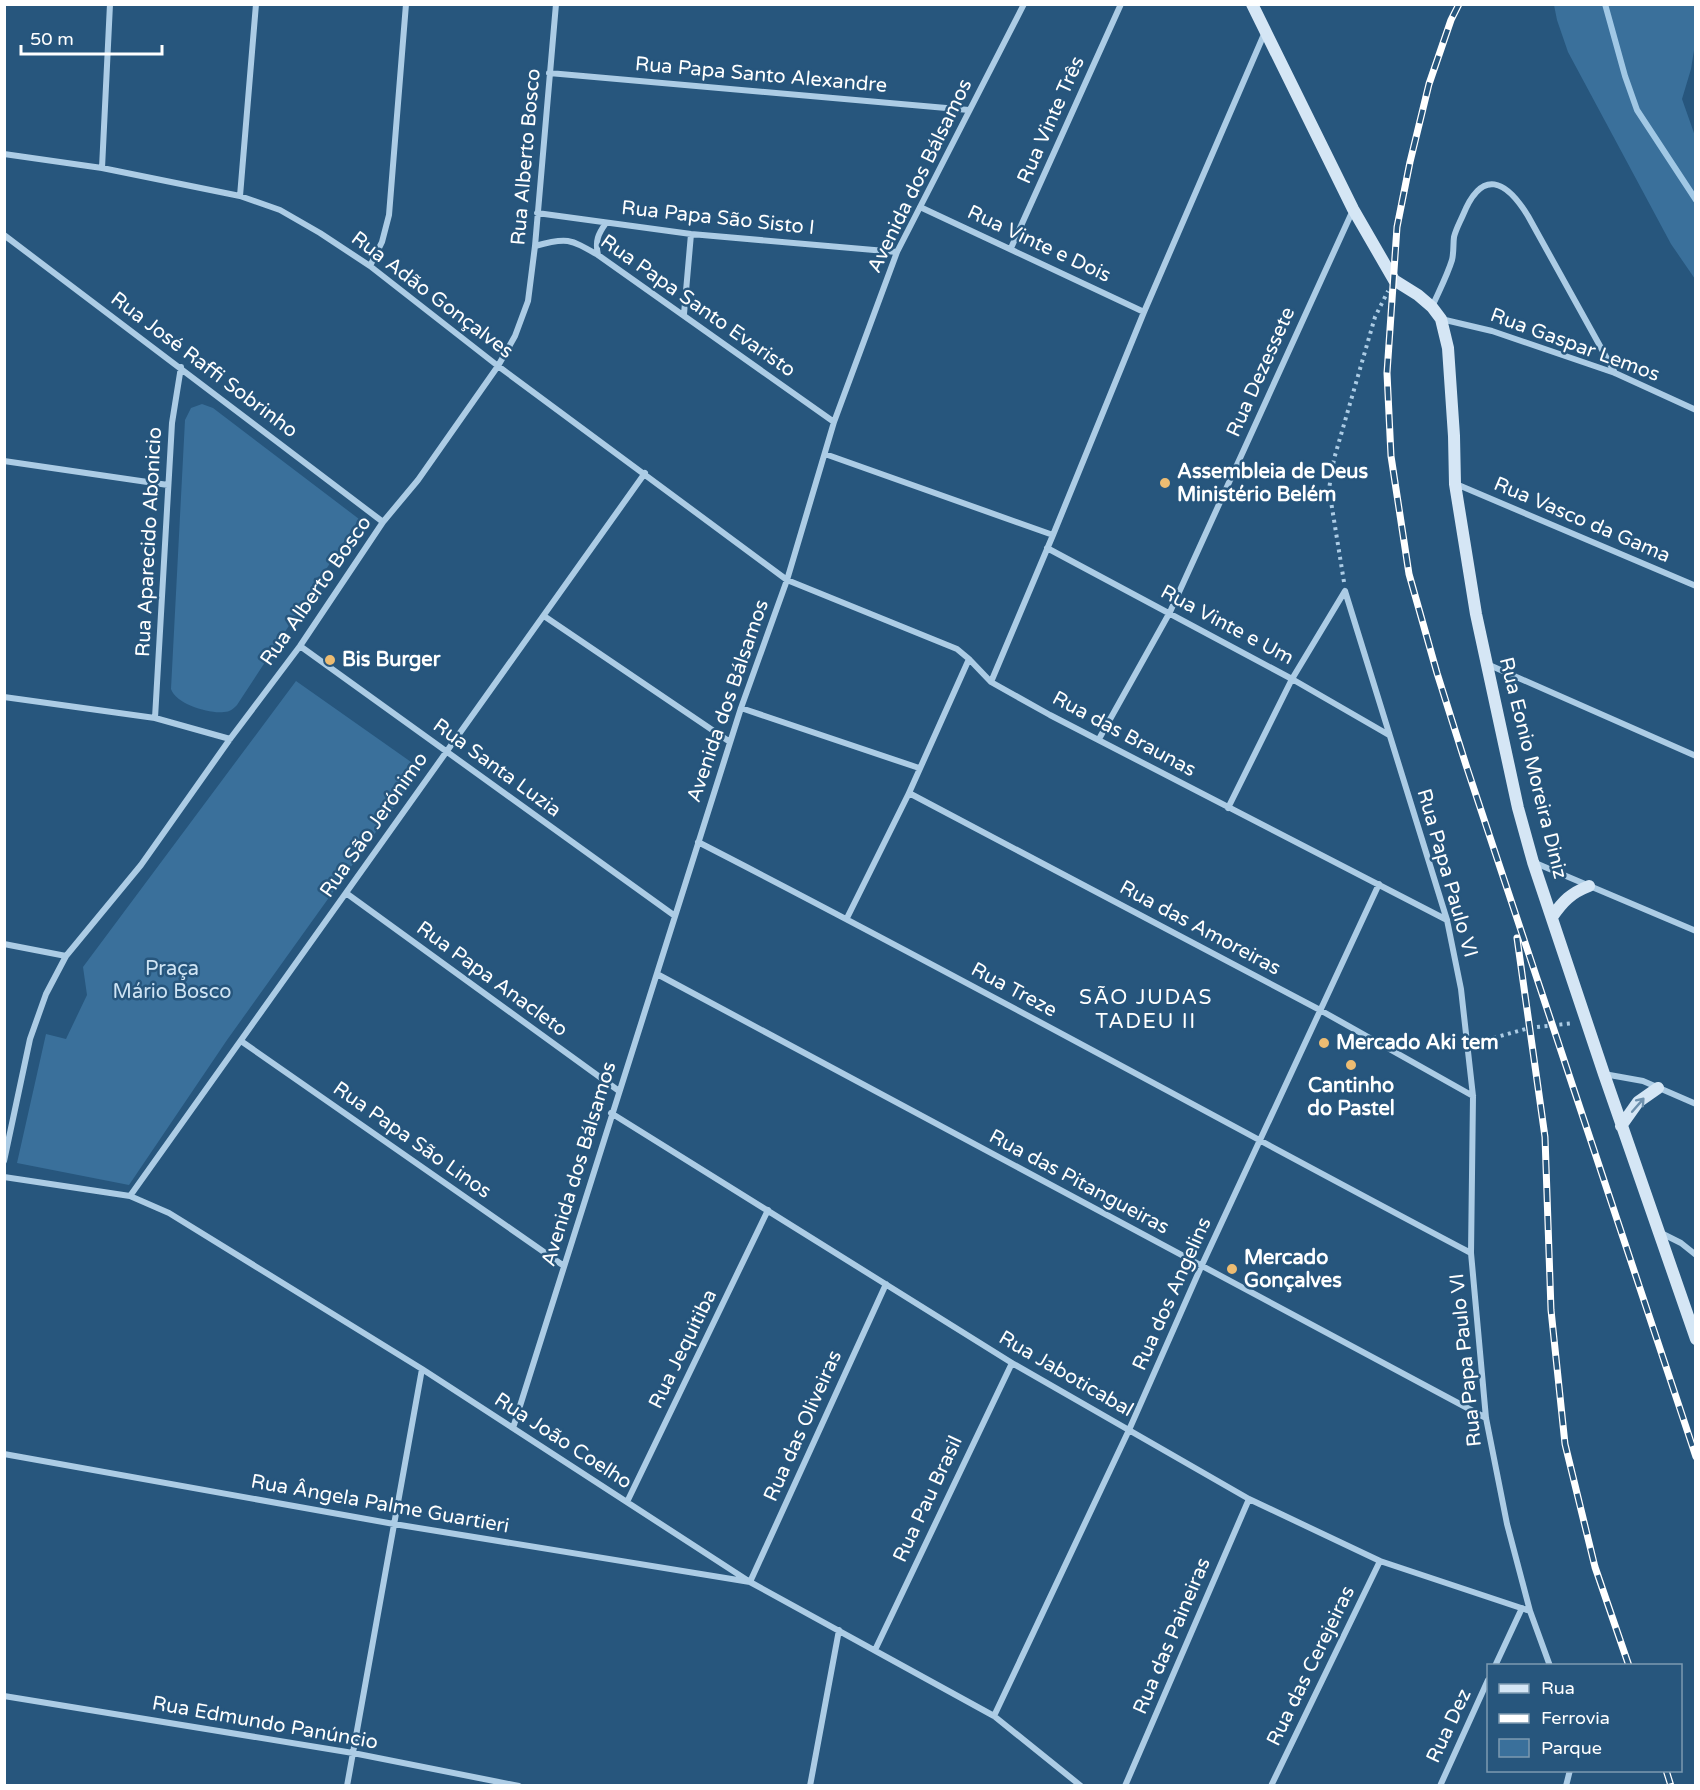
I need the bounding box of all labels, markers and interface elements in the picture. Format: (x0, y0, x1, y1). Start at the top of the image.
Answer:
scale bar (21, 18, 162, 56)
text: 50 m (30, 28, 74, 50)
street label: Rua Papa Santo Alexandre (634, 52, 888, 98)
street label: Rua Vinte Três (1012, 53, 1090, 187)
street label: Rua Alberto Bosco (506, 68, 546, 246)
street label: Avenida dos Bálsamos (863, 75, 977, 277)
street label: Rua Papa São Sisto I (620, 196, 816, 240)
street label: Rua Vinte e Dois (964, 200, 1114, 288)
street label: Rua Adão Gonçalves (346, 226, 518, 364)
street label: Rua Papa Santo Evaristo (596, 230, 800, 382)
street label: Rua José Raffi Sobrinho (106, 287, 302, 443)
street label: Rua Dezessete (1222, 303, 1300, 441)
street label: Rua Gaspar Lemos (1487, 303, 1663, 387)
street label: Rua Aparecido Abonicio (131, 426, 167, 658)
place label: Assembleia de Deus Ministério Belém (1177, 460, 1368, 507)
street label: Rua Vasco da Gama (1490, 472, 1674, 568)
marker: Assembleia de Deus Ministério Belém (1158, 476, 1172, 490)
street label: Rua Alberto Bosco (255, 511, 377, 671)
street label: Rua Vinte e Um (1156, 580, 1298, 670)
street label: Avenida dos Bálsamos (682, 596, 774, 806)
place label: Bis Burger (342, 648, 441, 672)
marker: Bis Burger (323, 653, 337, 667)
street label: Rua Eonio Moreira Diniz (1494, 655, 1572, 882)
street label: Rua das Braunas (1048, 686, 1200, 782)
street label: Rua Santa Luzia (428, 714, 566, 822)
street label: Rua São Jerónimo (315, 748, 433, 902)
street label: Rua Papa Paulo VI (1411, 786, 1483, 960)
street label: Rua das Amoreiras (1115, 875, 1285, 981)
street label: Rua Papa Anacleto (412, 916, 572, 1042)
park label: Praça Mário Bosco (113, 957, 231, 1004)
street label: Rua Treze (967, 957, 1061, 1023)
district label: SÃO JUDAS TADEU II (1079, 985, 1213, 1034)
place label: Mercado Aki tem (1336, 1031, 1499, 1055)
marker: Mercado Aki tem (1317, 1036, 1331, 1050)
marker: Cantinho do Pastel (1344, 1058, 1358, 1072)
street label: Avenida dos Bálsamos (536, 1059, 622, 1269)
place label: Cantinho do Pastel (1307, 1074, 1395, 1121)
street label: Rua Papa São Linos (328, 1076, 496, 1204)
one-way arrow (1631, 1097, 1645, 1112)
street label: Rua das Pitangueiras (985, 1124, 1173, 1240)
street label: Rua dos Angelins (1127, 1214, 1217, 1374)
place label: Mercado Gonçalves (1244, 1246, 1342, 1293)
marker: Mercado Gonçalves (1225, 1262, 1239, 1276)
street label: Rua Papa Paulo VI (1445, 1272, 1487, 1448)
street label: Rua Jequitiba (644, 1285, 722, 1413)
street label: Rua Jaboticabal (994, 1326, 1138, 1422)
street label: Rua das Oliveiras (759, 1347, 847, 1505)
street label: Rua João Coelho (490, 1388, 636, 1494)
street label: Rua Pau Brasil (888, 1432, 968, 1566)
street label: Rua Ângela Palme Guartieri (249, 1468, 511, 1539)
street label: Rua das Paineiras (1128, 1554, 1216, 1718)
street label: Rua das Cerejeiras (1262, 1582, 1360, 1750)
legend (1487, 1664, 1682, 1772)
text: Rua (1541, 1677, 1575, 1699)
street label: Rua Dez (1421, 1685, 1477, 1767)
street label: Rua Edmundo Panúncio (150, 1691, 380, 1755)
text: Ferrovia (1541, 1707, 1610, 1729)
text: Parque (1541, 1737, 1602, 1759)

